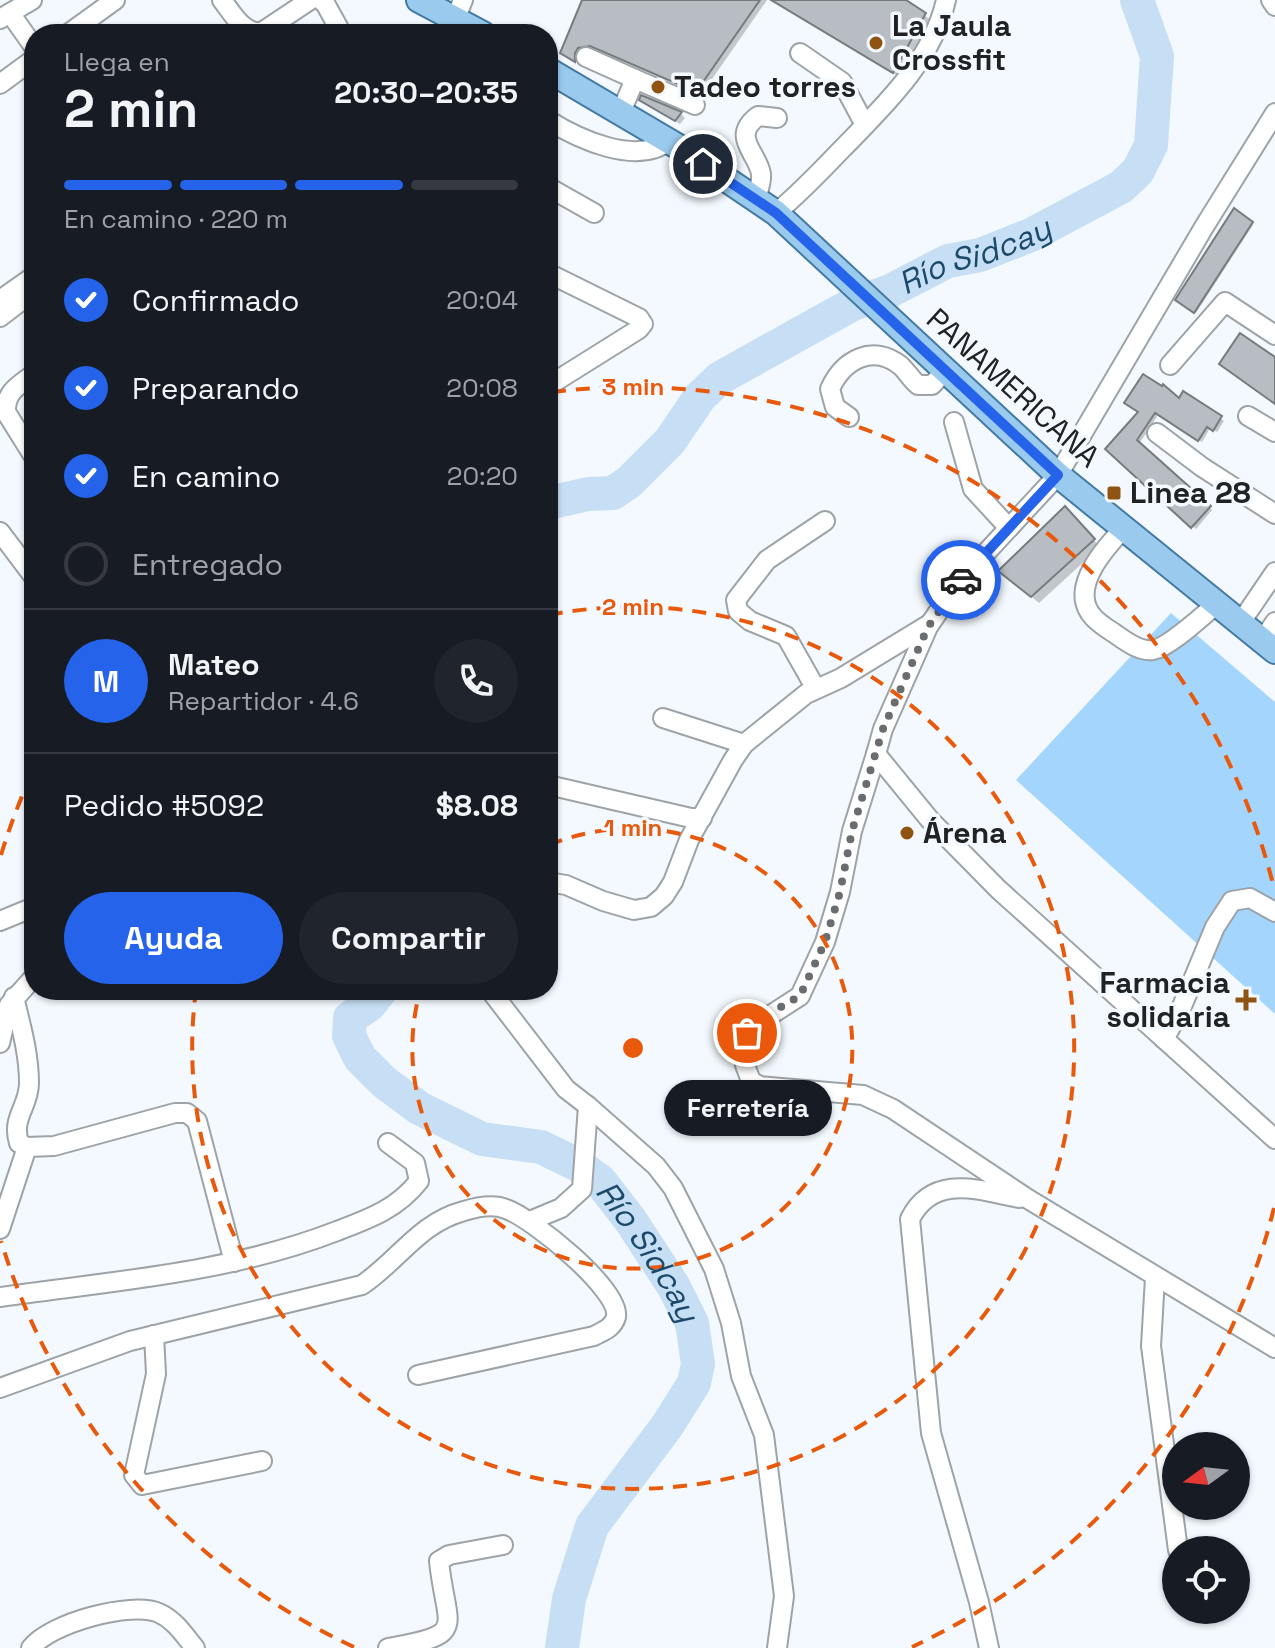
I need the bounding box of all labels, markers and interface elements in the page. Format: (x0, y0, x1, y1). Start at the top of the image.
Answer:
place label: La Jaula Crossfit (892, 6, 1011, 79)
marker: La Jaula Crossfit (867, 34, 885, 52)
text: Llega en (64, 45, 170, 79)
place label: Tadeo torres (674, 67, 856, 106)
text: 20:30–20:35 (334, 73, 518, 112)
text: 2 min (64, 76, 198, 142)
marker: Tadeo torres (649, 78, 667, 96)
pin (669, 130, 737, 198)
icon: home (681, 142, 725, 186)
text: En camino · 220 m (64, 202, 288, 236)
water label: Río Sidcay (891, 207, 1059, 303)
icon: check (64, 278, 108, 322)
text: Confirmado (132, 281, 299, 320)
text: 20:04 (446, 283, 518, 317)
street label: PANAMERICANA (919, 300, 1108, 476)
icon: check (64, 366, 108, 410)
text: Preparando (132, 369, 299, 408)
text: 20:08 (446, 371, 518, 405)
text: 3 min (602, 371, 664, 402)
icon: check (64, 454, 108, 498)
text: En camino (132, 457, 280, 496)
text: 20:20 (447, 459, 518, 493)
place label: Linea 28 (1130, 473, 1251, 512)
marker: Linea 28 (1105, 484, 1123, 502)
courier (921, 540, 1001, 620)
text: Entregado (132, 545, 283, 584)
icon: car (939, 558, 983, 602)
text: 2 min (602, 591, 664, 622)
button: phone (434, 639, 518, 723)
text: Mateo (168, 645, 260, 684)
text: M (93, 662, 119, 701)
text: Repartidor · 4.6 (168, 684, 359, 718)
text: Pedido #5092 (64, 786, 264, 825)
text: $8.08 (436, 786, 518, 825)
text: 1 min (604, 812, 662, 843)
place label: Árena (923, 813, 1007, 852)
marker: Árena (898, 824, 916, 842)
button: Ayuda (64, 892, 283, 984)
button: Compartir (299, 892, 518, 984)
place label: Farmacia solidaria (1099, 963, 1230, 1036)
marker: Farmacia solidaria (1237, 991, 1255, 1009)
pin (713, 999, 781, 1067)
icon: bag (725, 1011, 769, 1055)
centre of rings (619, 1034, 647, 1062)
callout: Ferretería (663, 1081, 831, 1137)
text: Ferretería (687, 1091, 809, 1125)
water label: Río Sidcay (587, 1173, 709, 1330)
north arrow (1162, 1432, 1250, 1520)
map controls (1162, 1432, 1250, 1624)
button: locate (1162, 1536, 1250, 1624)

